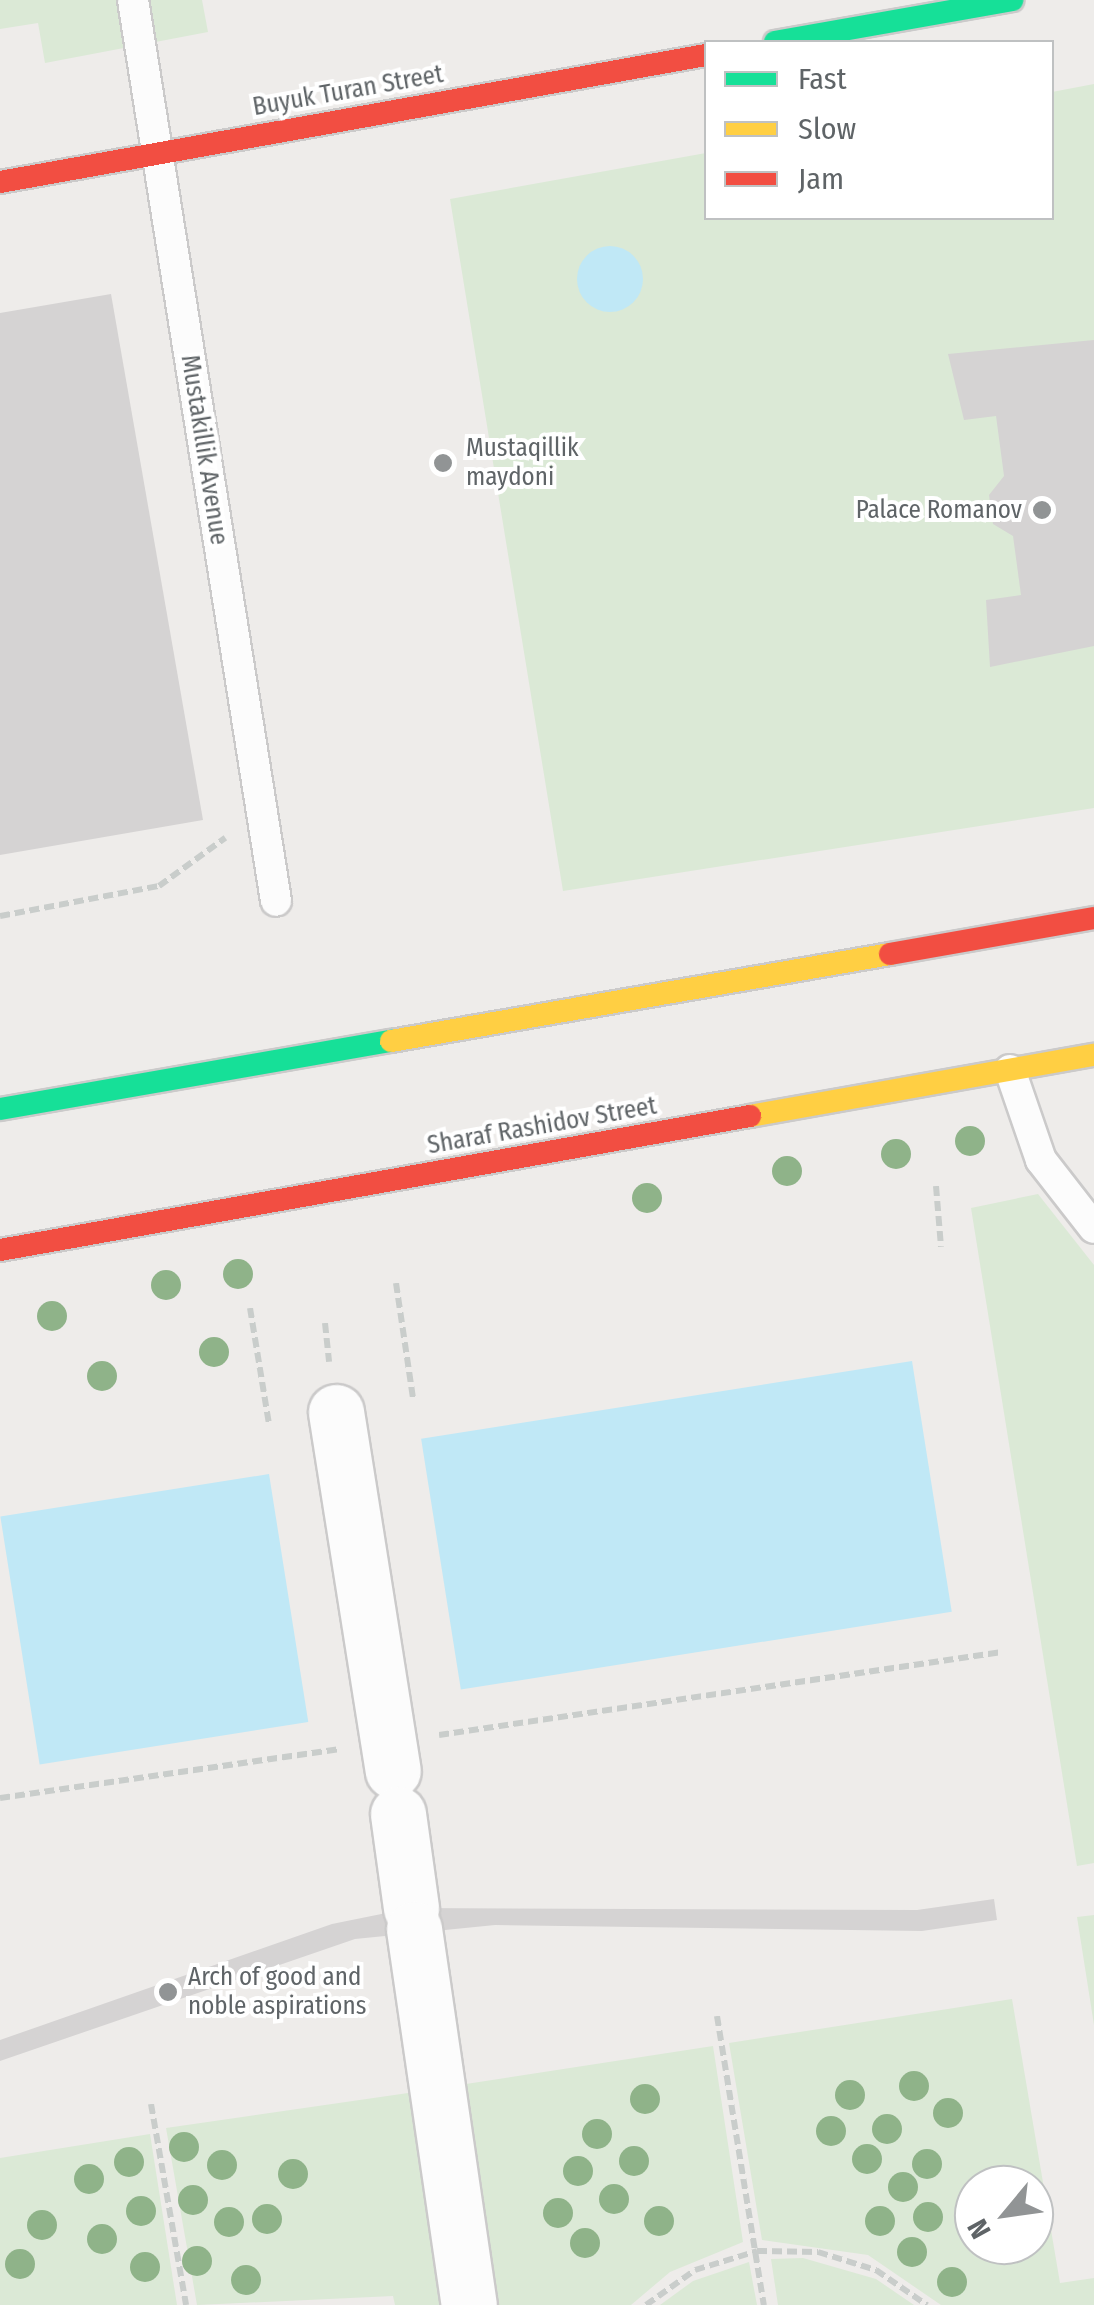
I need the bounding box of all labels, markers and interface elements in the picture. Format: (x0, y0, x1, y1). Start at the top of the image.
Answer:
legend (704, 40, 1054, 220)
street label: Buyuk Turan Street (250, 59, 446, 123)
text: Fast (798, 61, 846, 97)
text: Slow (798, 111, 856, 147)
text: Jam (798, 161, 844, 197)
street label: Mustakillik Avenue (174, 353, 234, 547)
place label: Mustaqillik maydoni (466, 434, 579, 493)
marker: Mustaqillik maydoni (430, 450, 456, 476)
place label: Palace Romanov (856, 495, 1022, 525)
marker: Palace Romanov (1031, 499, 1053, 521)
street label: Sharaf Rashidov Street (425, 1091, 659, 1161)
place label: Arch of good and noble aspirations (188, 1963, 366, 2022)
marker: Arch of good and noble aspirations (157, 1981, 179, 2003)
north arrow (954, 2165, 1054, 2265)
text: N (961, 2213, 998, 2244)

